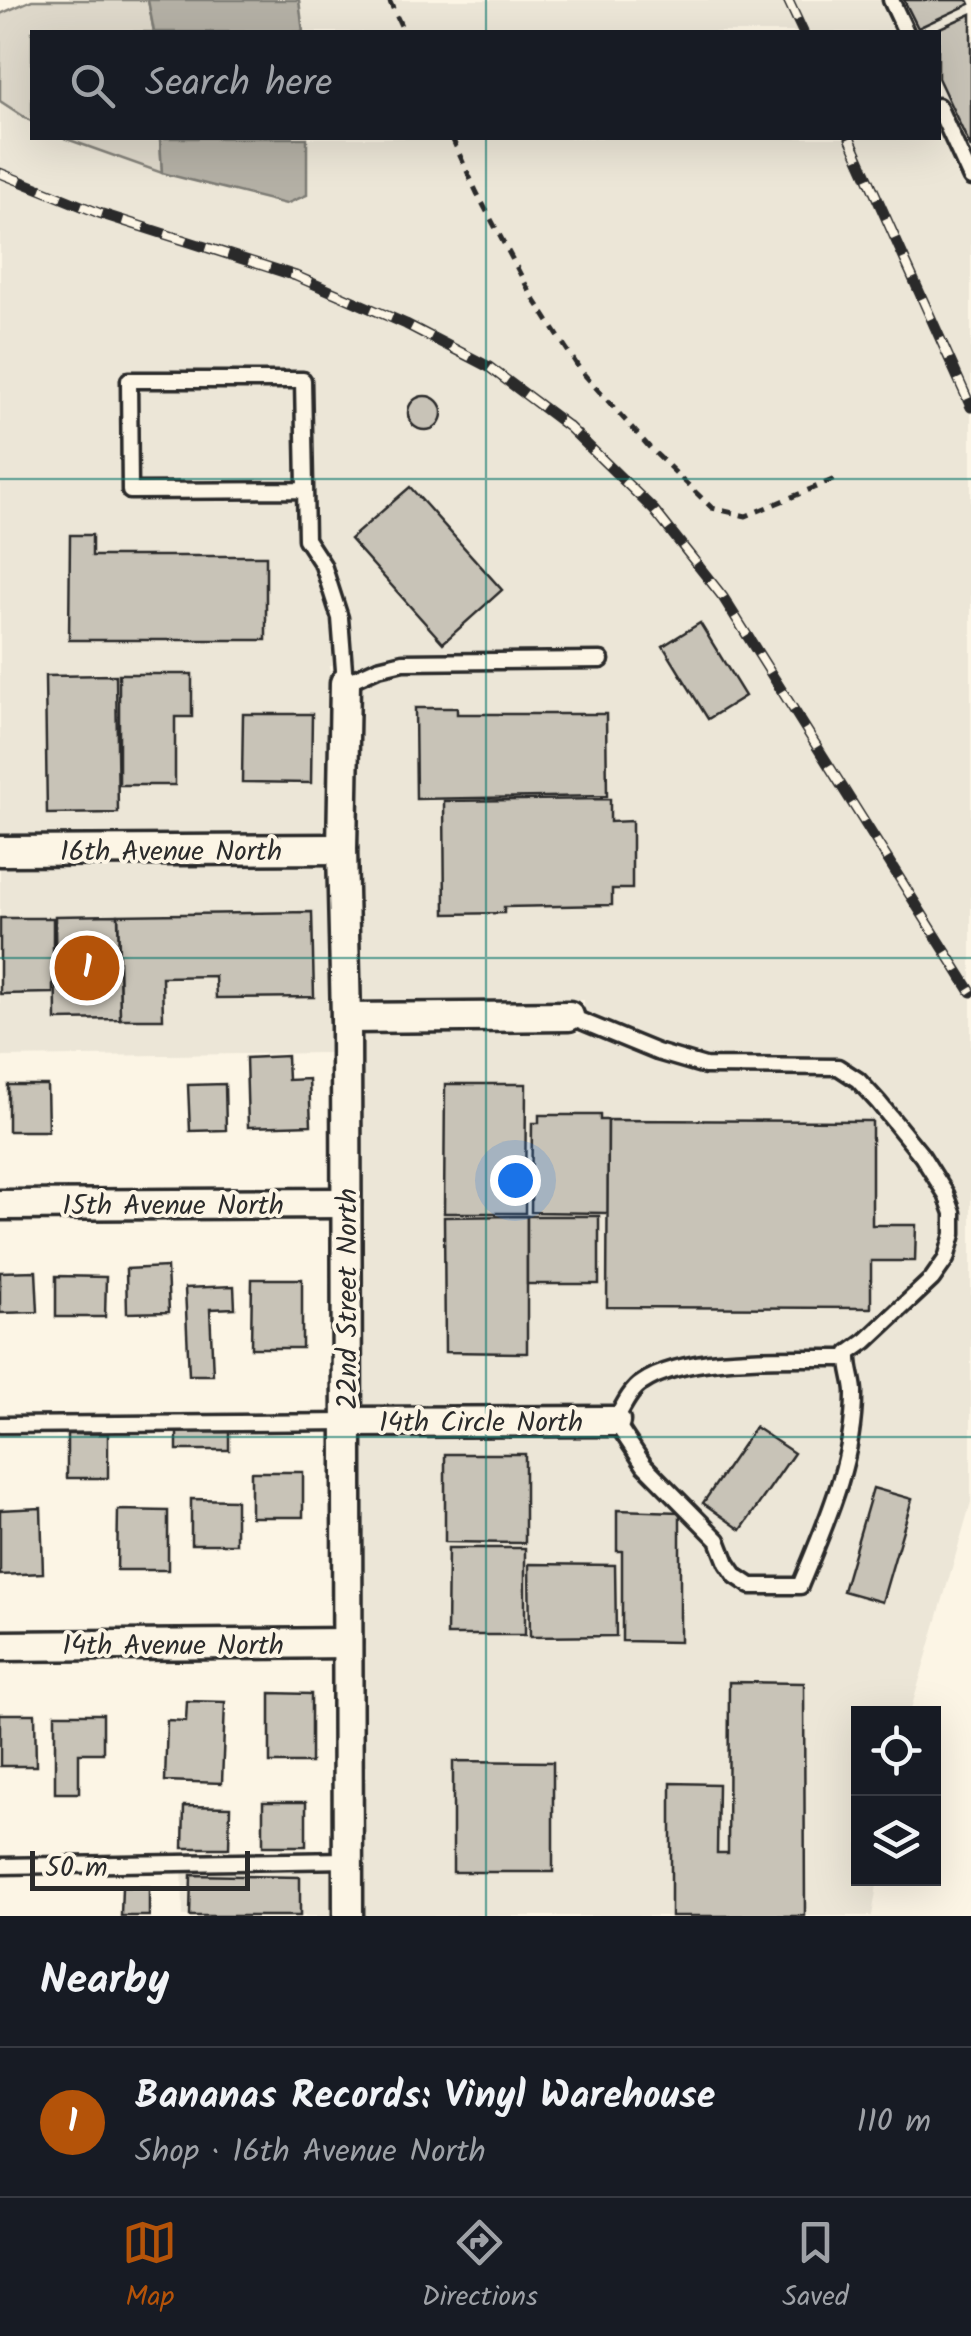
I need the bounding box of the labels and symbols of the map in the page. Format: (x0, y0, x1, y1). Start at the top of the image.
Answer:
street label: 16th Avenue North (60, 830, 282, 875)
pin: 1 (54, 930, 120, 1006)
your location (490, 1155, 541, 1206)
street label: 15th Avenue North (62, 1184, 284, 1229)
street label: 22nd Street North (326, 1188, 371, 1410)
street label: 14th Circle North (379, 1401, 583, 1446)
street label: 14th Avenue North (62, 1624, 284, 1669)
scale bar (30, 1846, 250, 1890)

